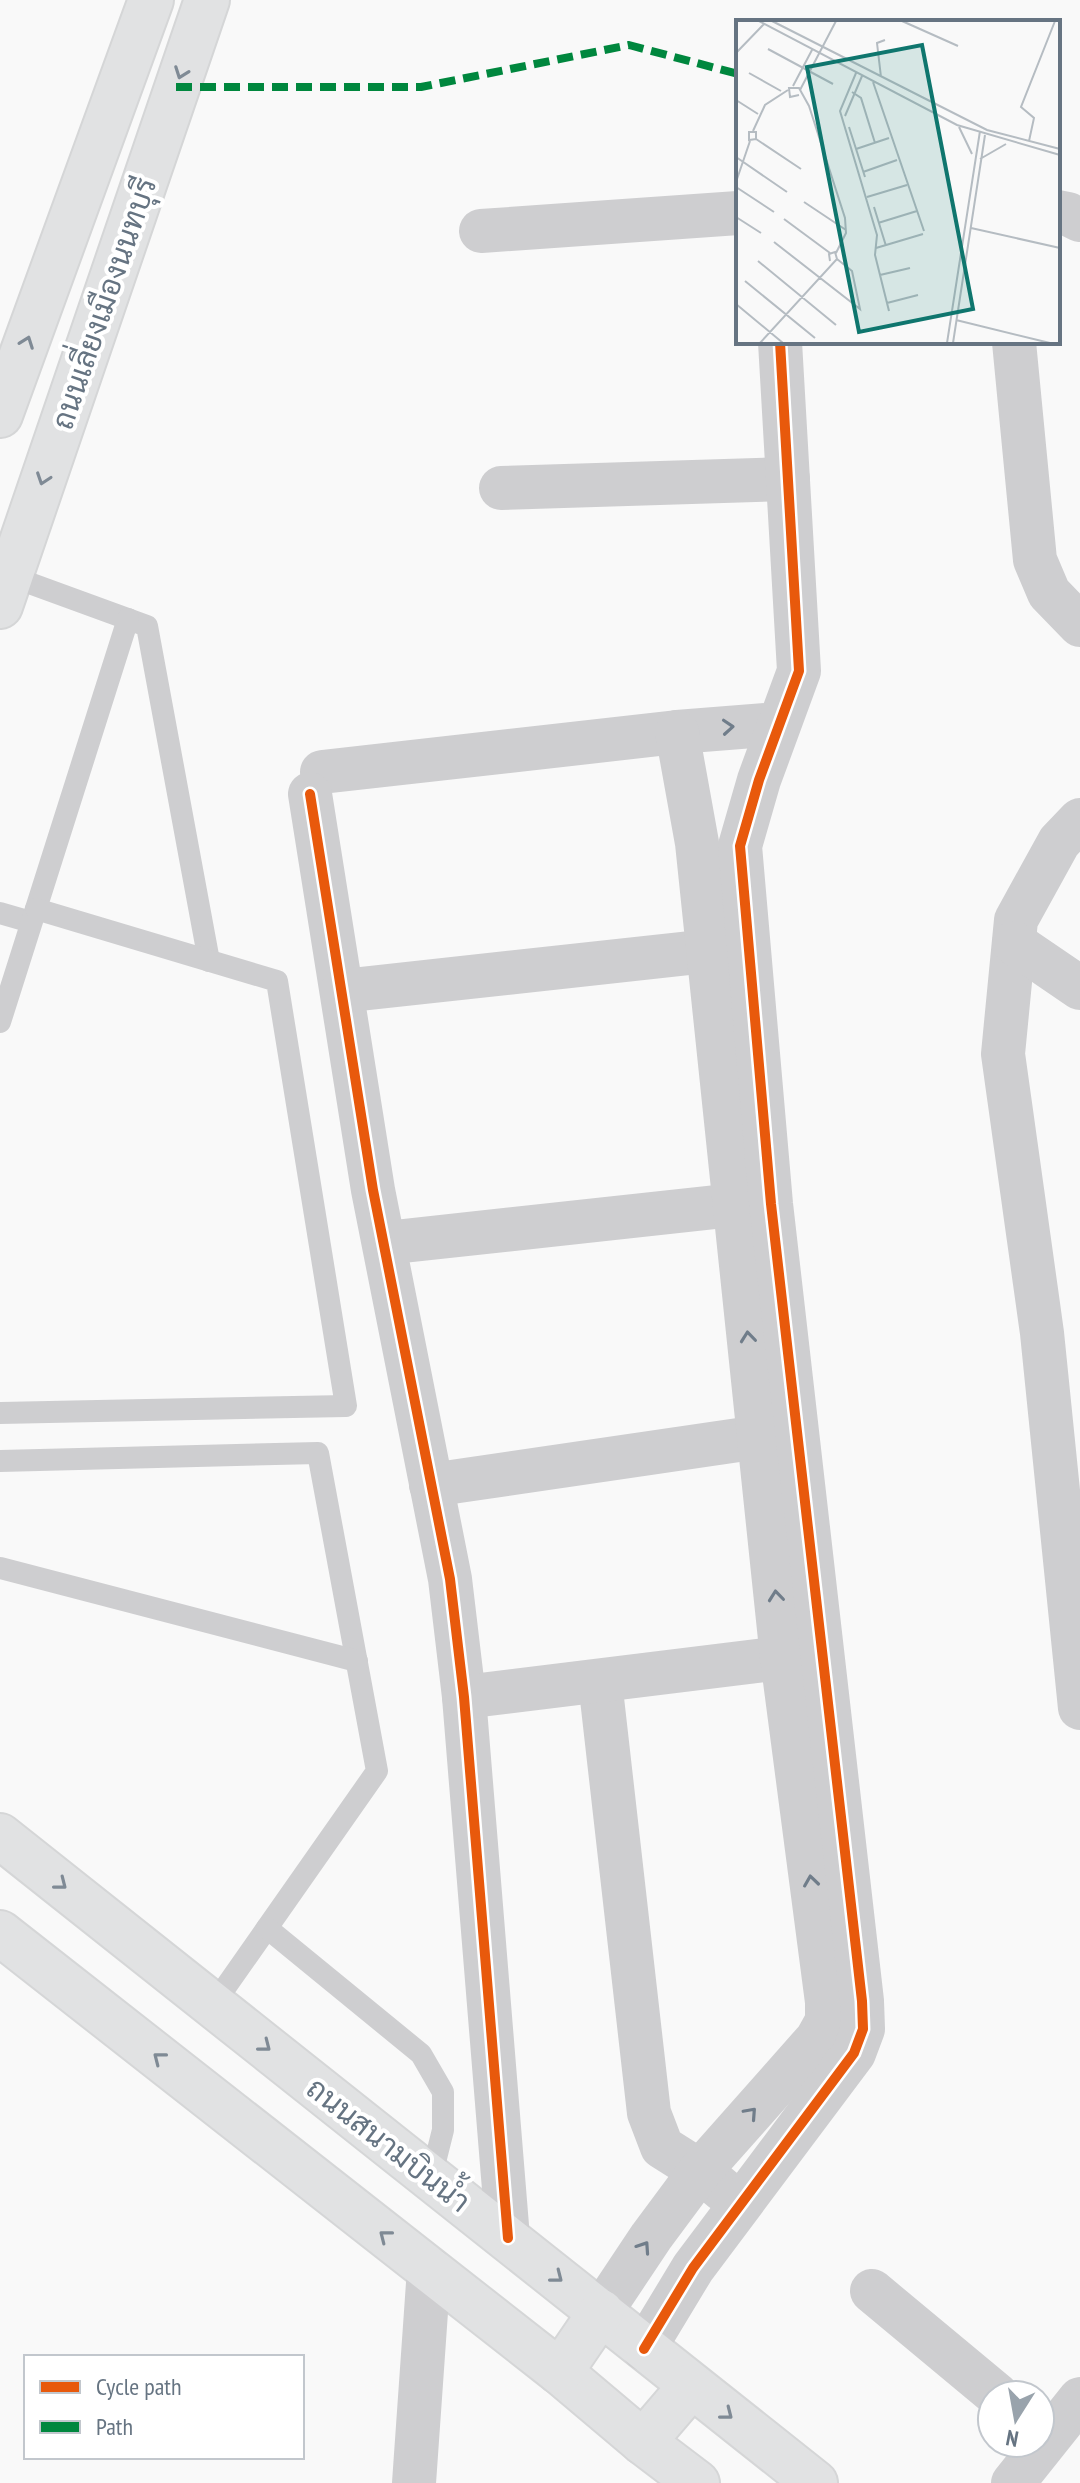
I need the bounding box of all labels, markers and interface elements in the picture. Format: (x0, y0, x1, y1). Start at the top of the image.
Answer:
inset map (736, 20, 1060, 344)
one-way arrow (174, 66, 190, 80)
street label: ถนนเลี่ยงเมืองนนทบุรี (37, 170, 167, 435)
one-way arrow (17, 335, 34, 349)
one-way arrow (37, 471, 53, 485)
one-way arrow (722, 719, 735, 736)
one-way arrow (740, 1330, 757, 1343)
one-way arrow (767, 1589, 784, 1602)
one-way arrow (52, 1875, 67, 1889)
one-way arrow (803, 1875, 820, 1888)
one-way arrow (256, 2036, 271, 2050)
one-way arrow (153, 2053, 168, 2067)
street label: ถนนสนามบินน้ำ (299, 2063, 482, 2220)
one-way arrow (742, 2107, 756, 2122)
one-way arrow (380, 2231, 394, 2245)
one-way arrow (634, 2241, 649, 2255)
one-way arrow (547, 2267, 562, 2281)
legend (24, 2355, 304, 2459)
text: Cycle path (96, 2371, 182, 2402)
north arrow (976, 2379, 1056, 2459)
one-way arrow (718, 2405, 733, 2419)
text: Path (96, 2411, 133, 2442)
text: N (1004, 2424, 1021, 2454)

